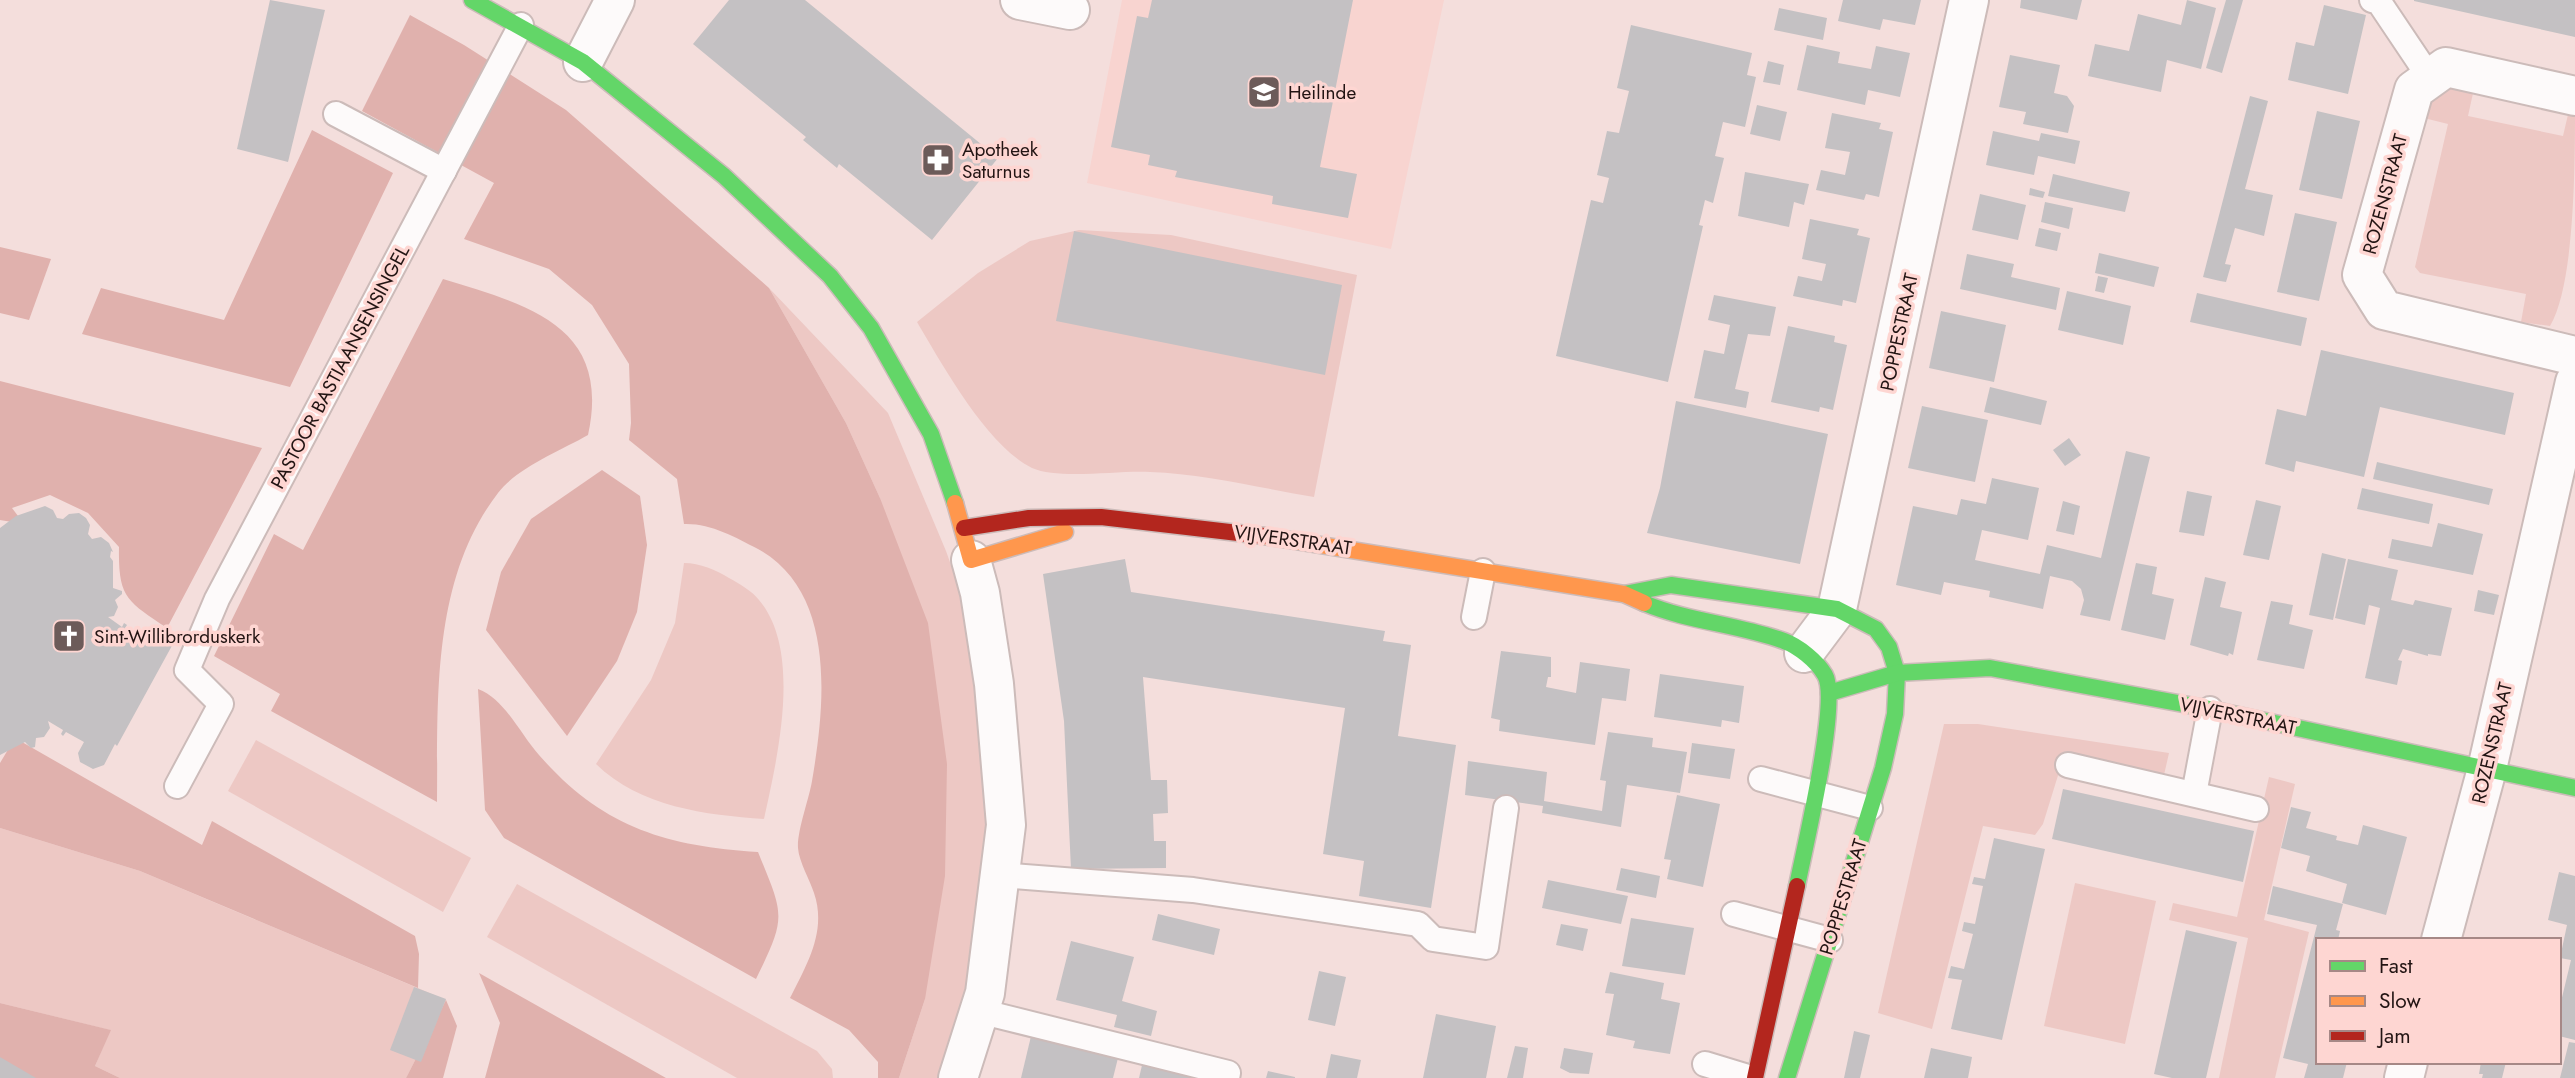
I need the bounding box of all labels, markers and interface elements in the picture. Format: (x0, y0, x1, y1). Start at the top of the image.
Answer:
school or university icon: Heilinde (1245, 73, 1283, 111)
place label: Heilinde (1288, 79, 1356, 106)
street label: ROZENSTRAAT (2356, 131, 2414, 257)
place label: Apotheek Saturnus (962, 136, 1039, 185)
pharmacy icon: Apotheek Saturnus (919, 141, 957, 179)
street label: PASTOOR BASTIAANSENSINGEL (264, 240, 416, 494)
street label: POPPESTRAAT (1873, 270, 1925, 393)
street label: VIJVERSTRAAT (1232, 518, 1354, 562)
church icon: Sint-Willibrorduskerk (50, 617, 88, 655)
place label: Sint-Willibrorduskerk (94, 623, 261, 650)
street label: ROZENSTRAAT (2465, 680, 2519, 806)
street label: VIJVERSTRAAT (2177, 690, 2299, 742)
street label: POPPESTRAAT (1813, 836, 1873, 958)
legend (2316, 938, 2561, 1064)
text: Fast (2379, 951, 2412, 981)
text: Slow (2379, 986, 2421, 1016)
text: Jam (2376, 1021, 2411, 1051)

